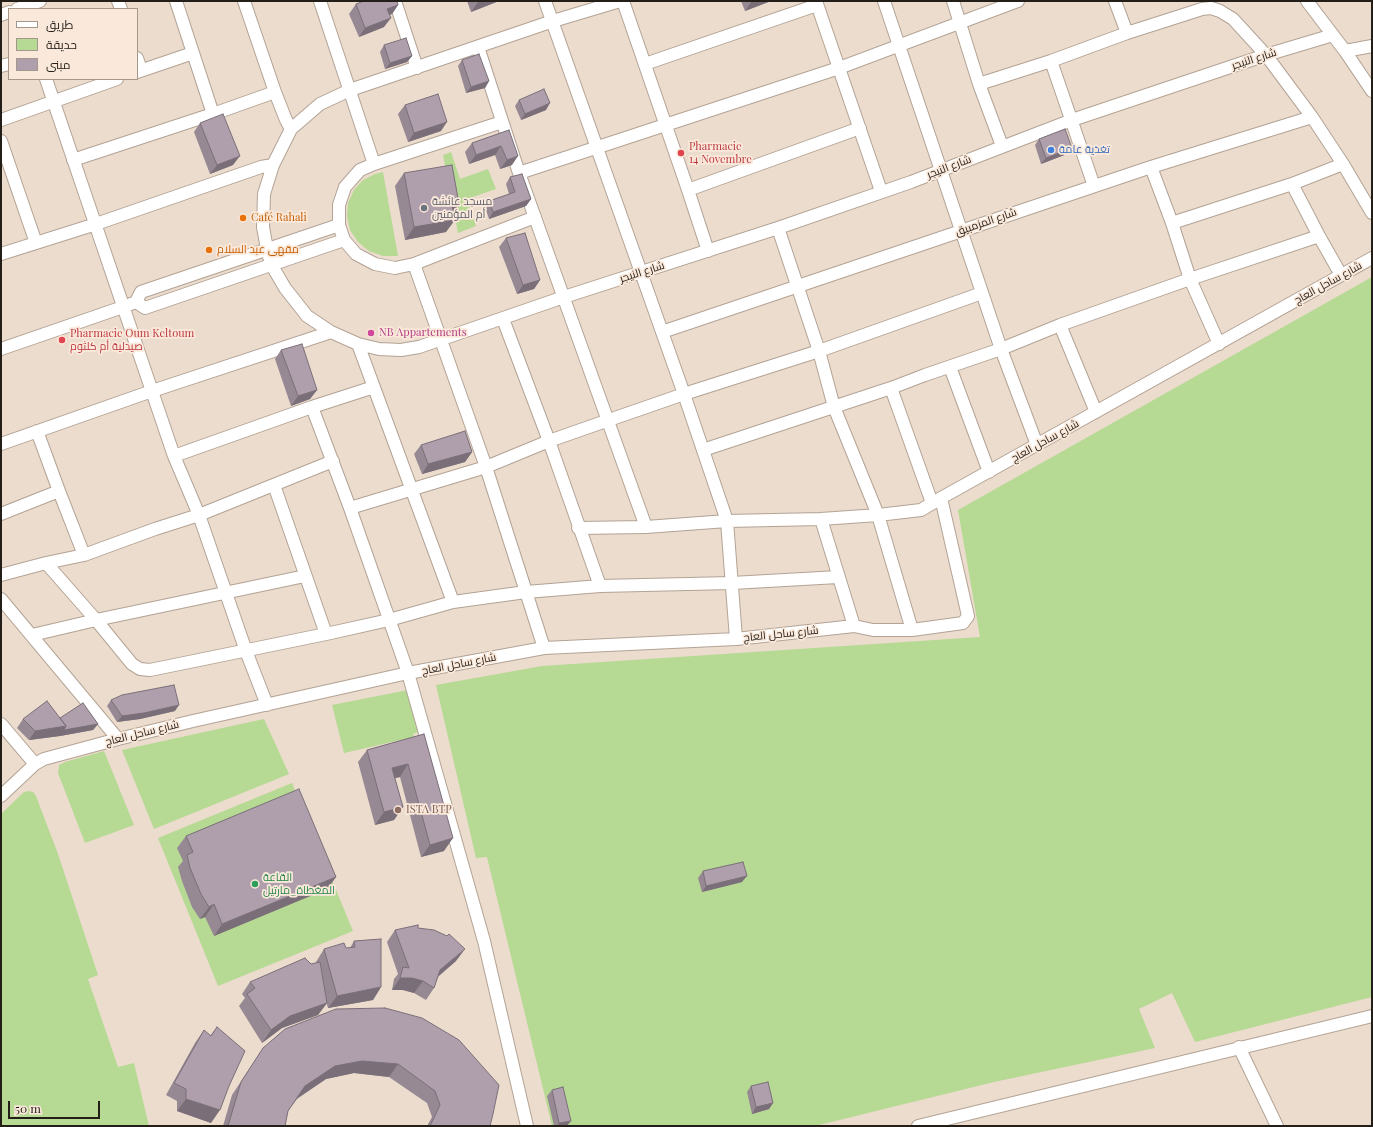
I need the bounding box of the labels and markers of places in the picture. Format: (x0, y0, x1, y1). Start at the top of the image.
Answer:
place label: Pharmacie 14 Novembre (689, 140, 752, 166)
place label: تغذية عامة (1059, 143, 1110, 157)
marker: تغذية عامة (1046, 145, 1056, 155)
marker: Pharmacie 14 Novembre (676, 148, 686, 158)
place label: مسجد عائشة أم المؤمنين (432, 195, 492, 221)
marker: مسجد عائشة أم المؤمنين (419, 203, 429, 213)
place label: Café Rahali (251, 211, 307, 225)
marker: Café Rahali (238, 213, 248, 223)
place label: مقهى عبد السلام (217, 243, 299, 257)
marker: مقهى عبد السلام (204, 245, 214, 255)
place label: NB Appartements (379, 326, 467, 340)
place label: Pharmacie Oum Keltoum صيدلية أم كلثوم (70, 327, 194, 353)
marker: NB Appartements (366, 328, 376, 338)
marker: Pharmacie Oum Keltoum صيدلية أم كلثوم (57, 335, 67, 345)
place label: ISTA BTP (406, 803, 452, 817)
marker: ISTA BTP (393, 805, 403, 815)
place label: القاعة المغطاة_مارتيل (263, 871, 335, 897)
marker: القاعة المغطاة_مارتيل (250, 879, 260, 889)

